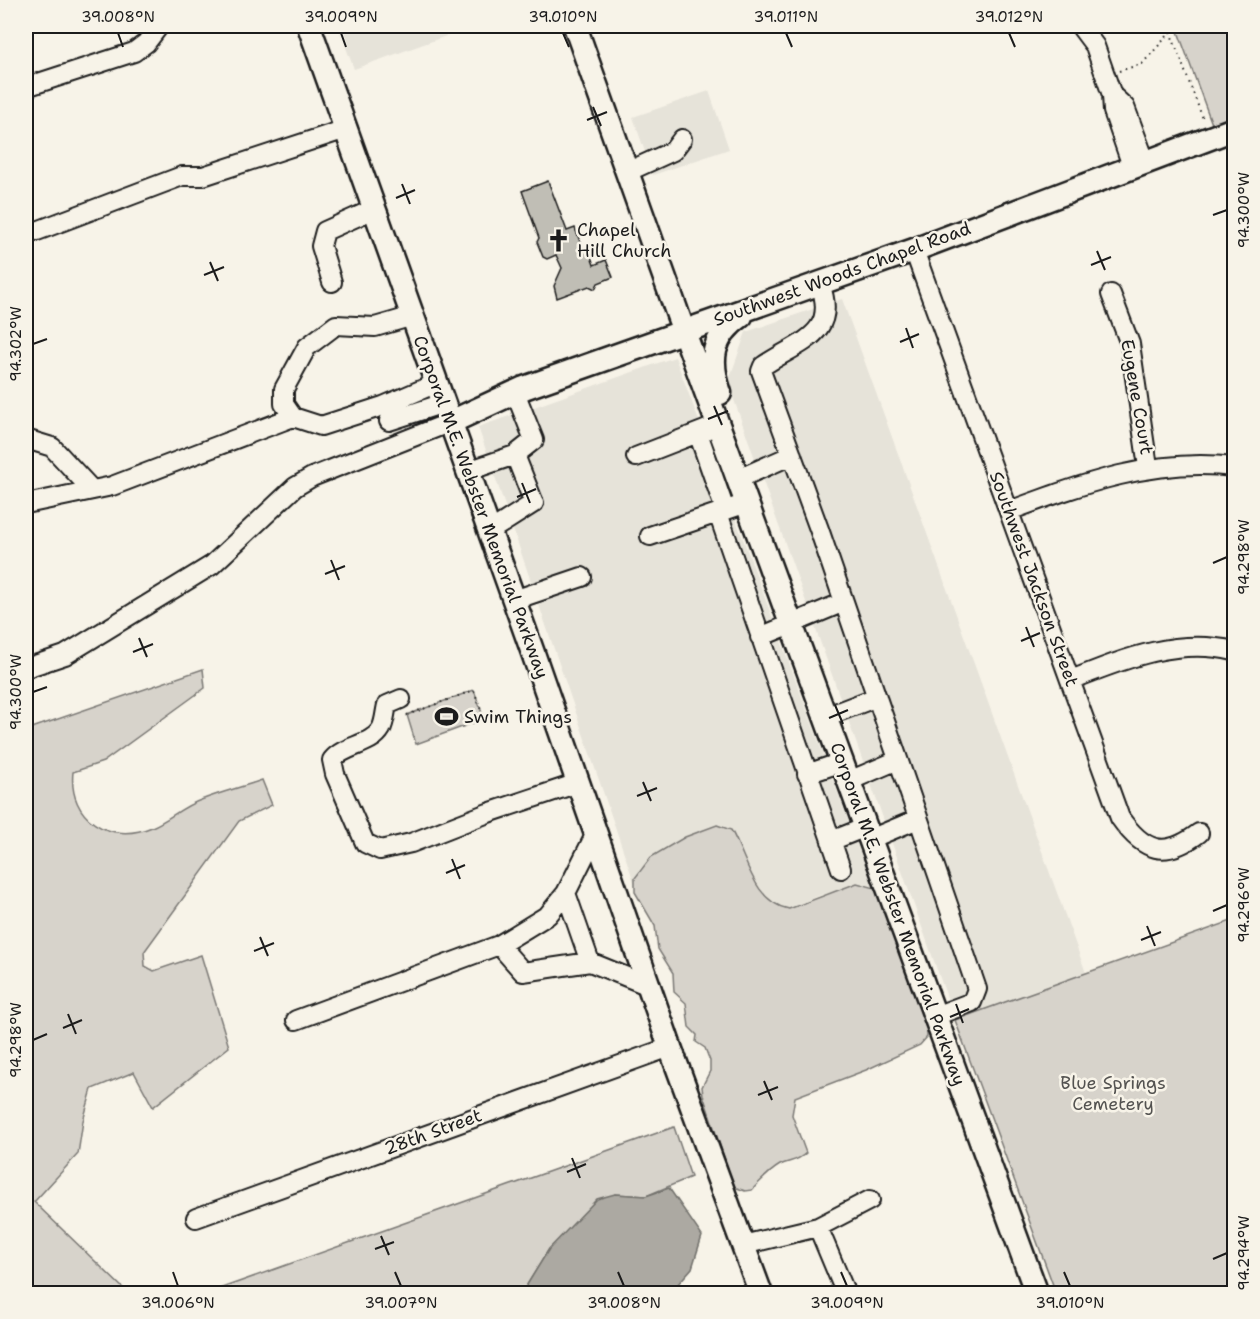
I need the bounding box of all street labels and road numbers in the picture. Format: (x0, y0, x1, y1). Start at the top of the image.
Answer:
street label: Southwest Woods Chapel Road (710, 216, 974, 332)
street label: Corporal M.E. Webster Memorial Parkway (408, 332, 554, 682)
street label: Eugene Court (1115, 337, 1159, 457)
street label: Southwest Jackson Street (984, 468, 1084, 690)
street label: Corporal M.E. Webster Memorial Parkway (825, 739, 971, 1089)
street label: 28th Street (381, 1103, 485, 1161)

